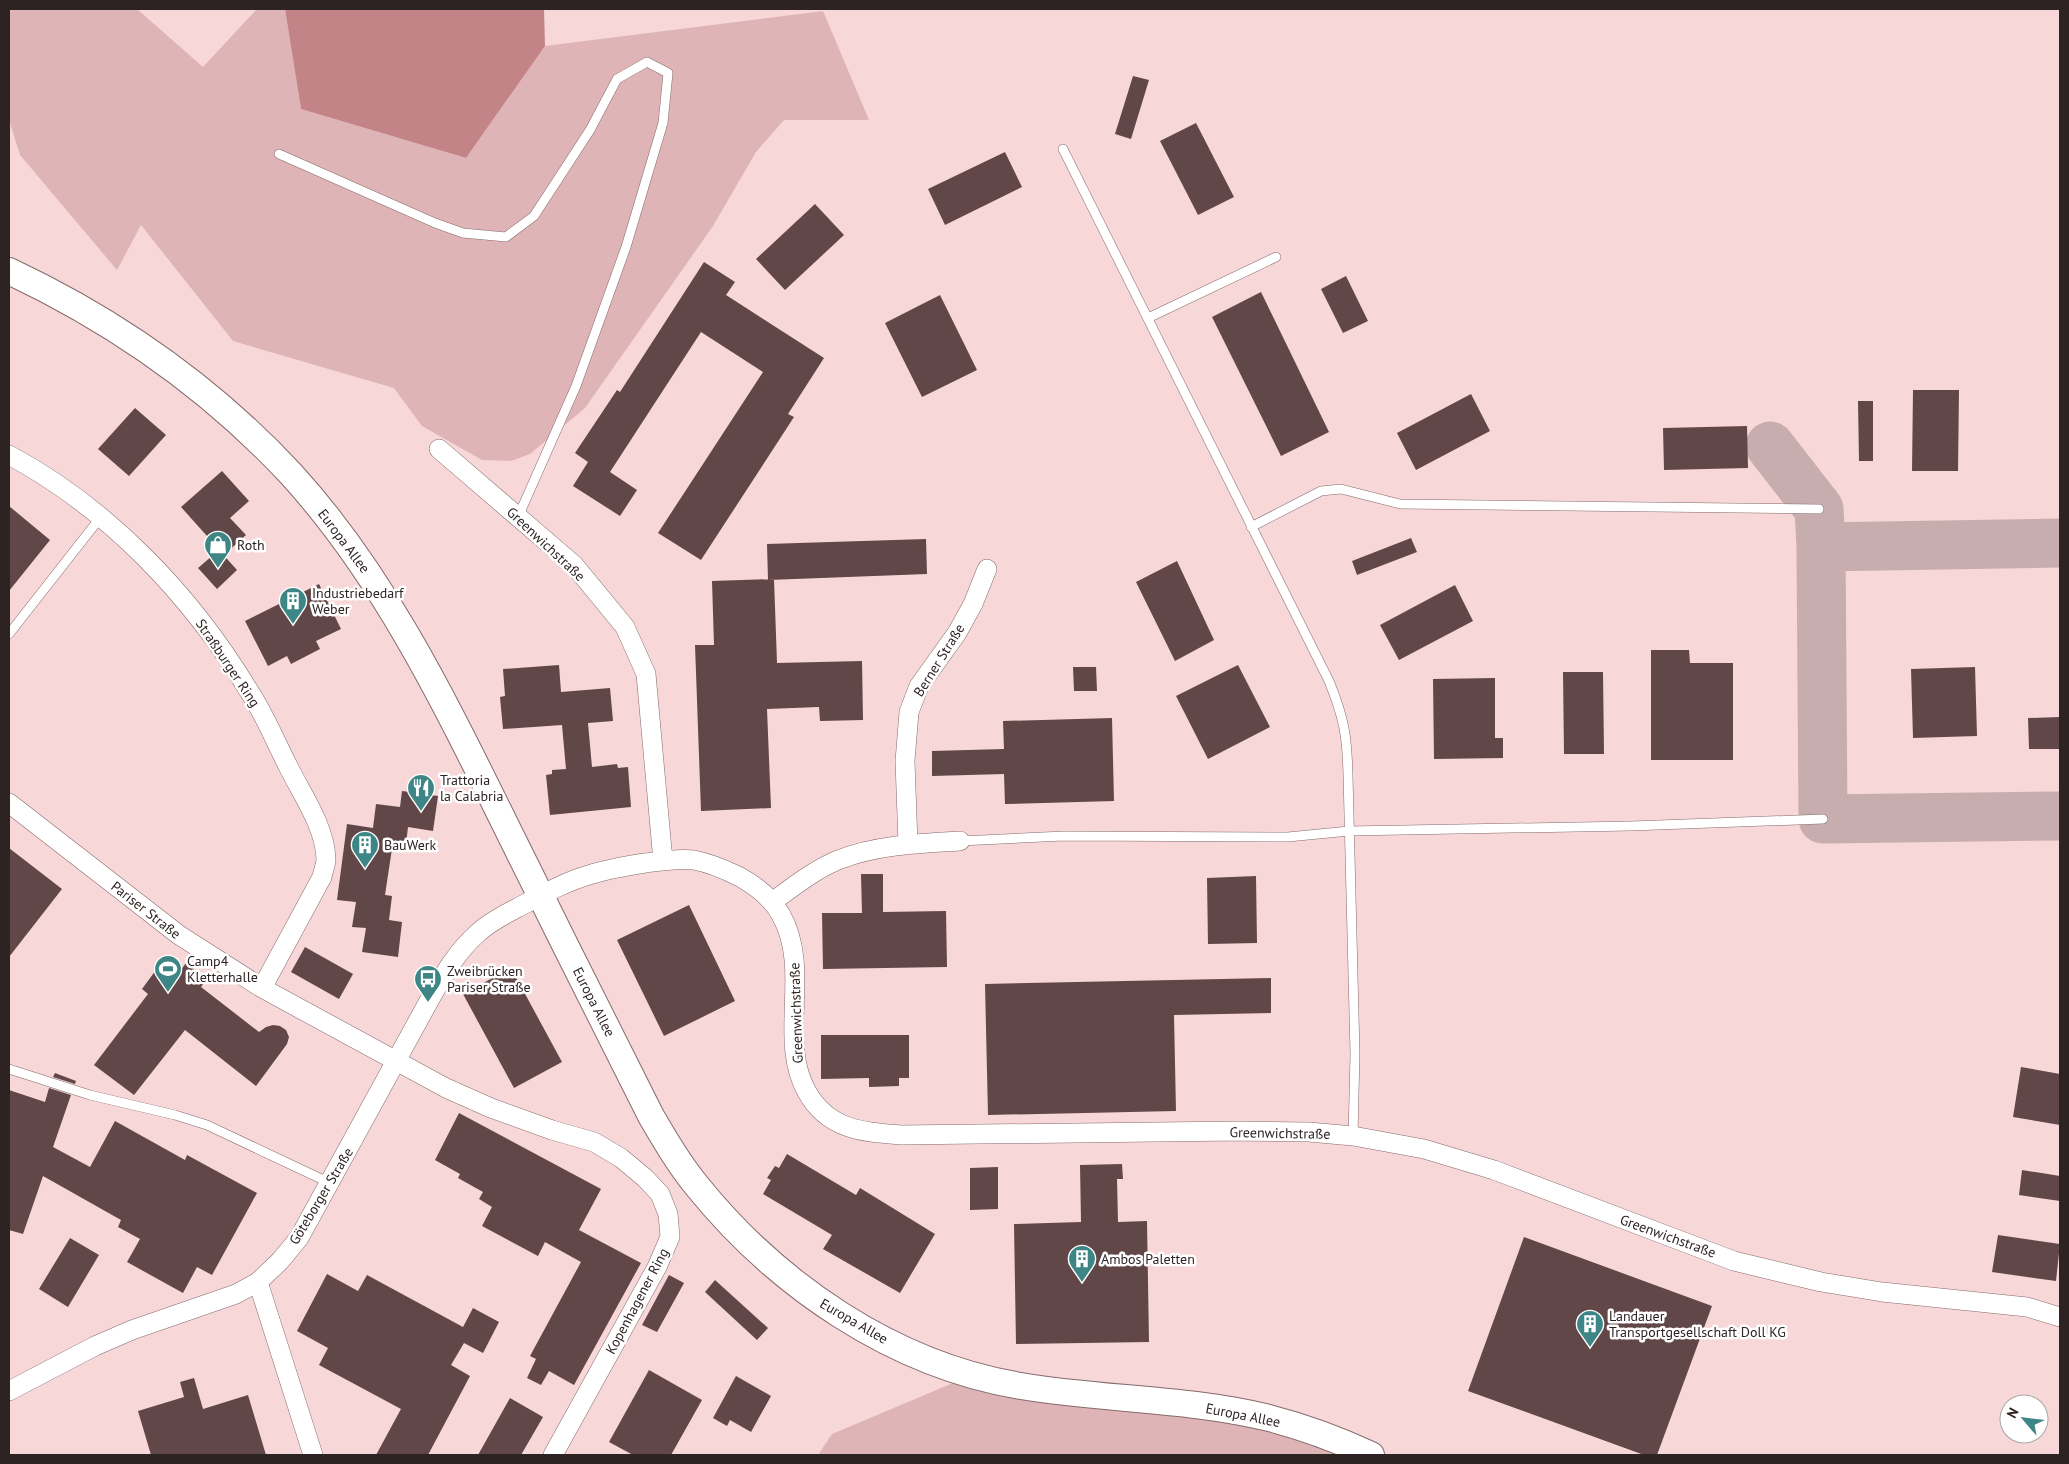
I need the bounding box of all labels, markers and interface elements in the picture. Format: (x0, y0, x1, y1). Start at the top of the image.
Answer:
street label: Greenwichstraße (503, 503, 589, 585)
street label: Europa Allee (314, 505, 374, 577)
shop icon: Roth (203, 530, 233, 569)
place label: Roth (237, 536, 265, 554)
place label: Industriebedarf Weber (312, 584, 404, 618)
building icon: Industriebedarf Weber (278, 586, 308, 625)
street label: Straßburger Ring (192, 616, 264, 710)
street label: Berner Straße (909, 620, 969, 700)
place label: Trattoria la Calabria (440, 771, 504, 805)
restaurant icon: Trattoria la Calabria (406, 773, 436, 812)
building icon: BauWerk (350, 830, 380, 869)
place label: BauWerk (384, 836, 437, 854)
street label: Pariser Straße (108, 877, 184, 943)
place label: Camp4 Kletterhalle (187, 952, 258, 986)
sports icon: Camp4 Kletterhalle (153, 954, 183, 993)
place label: Zweibrücken Pariser Straße (447, 962, 531, 996)
street label: Greenwichstraße (785, 962, 807, 1064)
bus stop icon: Zweibrücken Pariser Straße (413, 964, 443, 1003)
street label: Europa Allee (569, 964, 619, 1040)
street label: Greenwichstraße (1229, 1123, 1331, 1143)
street label: Göteborger Straße (285, 1144, 357, 1248)
street label: Greenwichstraße (1618, 1210, 1718, 1262)
building icon: Ambos Paletten (1067, 1244, 1097, 1283)
street label: Kopenhagener Ring (601, 1245, 673, 1357)
place label: Ambos Paletten (1101, 1250, 1195, 1268)
street label: Europa Allee (817, 1294, 891, 1348)
place label: Landauer Transportgesellschaft Doll KG (1609, 1307, 1786, 1341)
building icon: Landauer Transportgesellschaft Doll KG (1575, 1309, 1605, 1348)
north arrow (1999, 1394, 2049, 1444)
street label: Europa Allee (1204, 1399, 1282, 1431)
text: N (2002, 1405, 2023, 1421)

